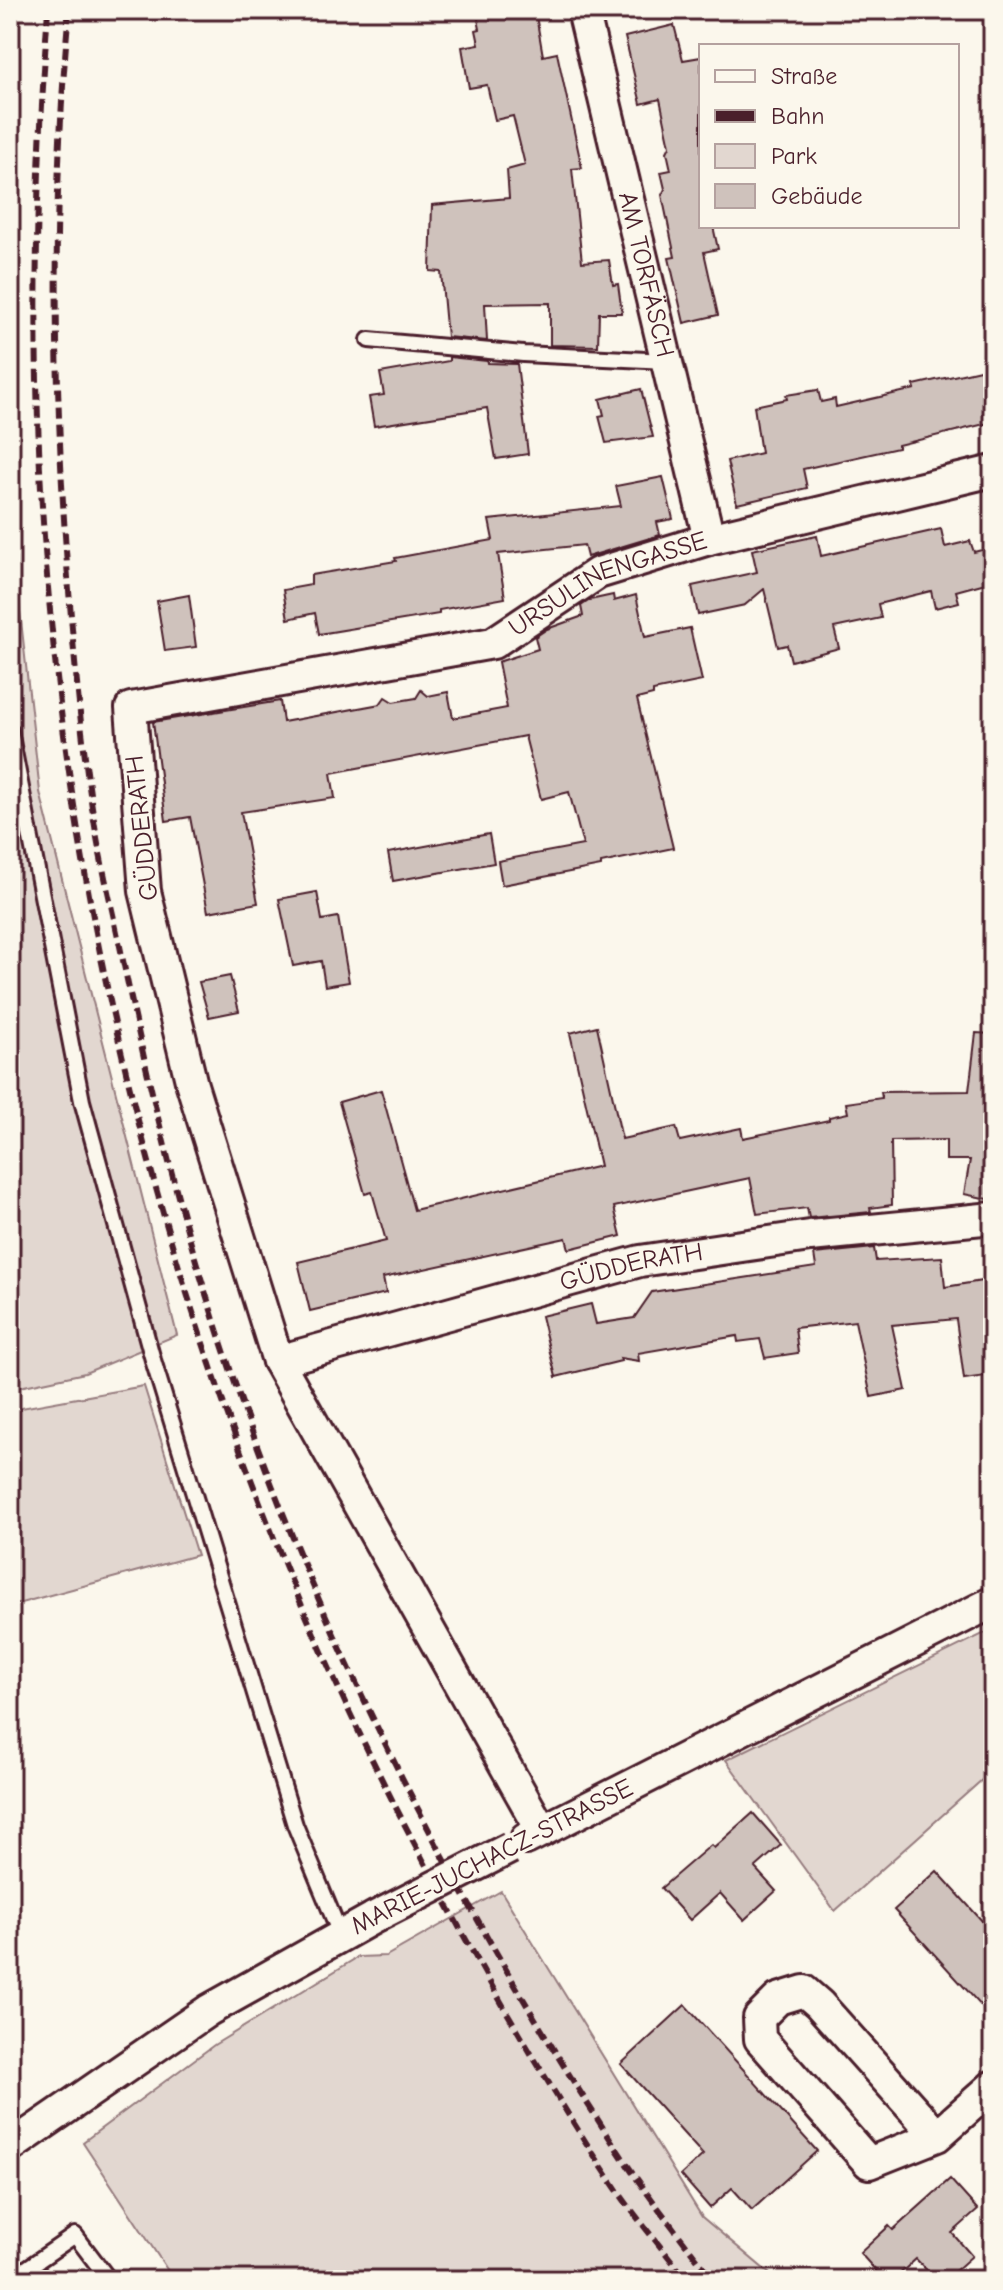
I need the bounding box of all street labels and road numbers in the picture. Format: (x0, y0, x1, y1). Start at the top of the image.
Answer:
street label: AM TORFÄSCH (612, 189, 680, 360)
street label: URSULINENGASSE (503, 525, 711, 643)
street label: GÜDDERATH (119, 754, 165, 902)
street label: GÜDDERATH (556, 1237, 705, 1297)
street label: MARIE-JUCHACZ-STRASSE (346, 1773, 638, 1941)

